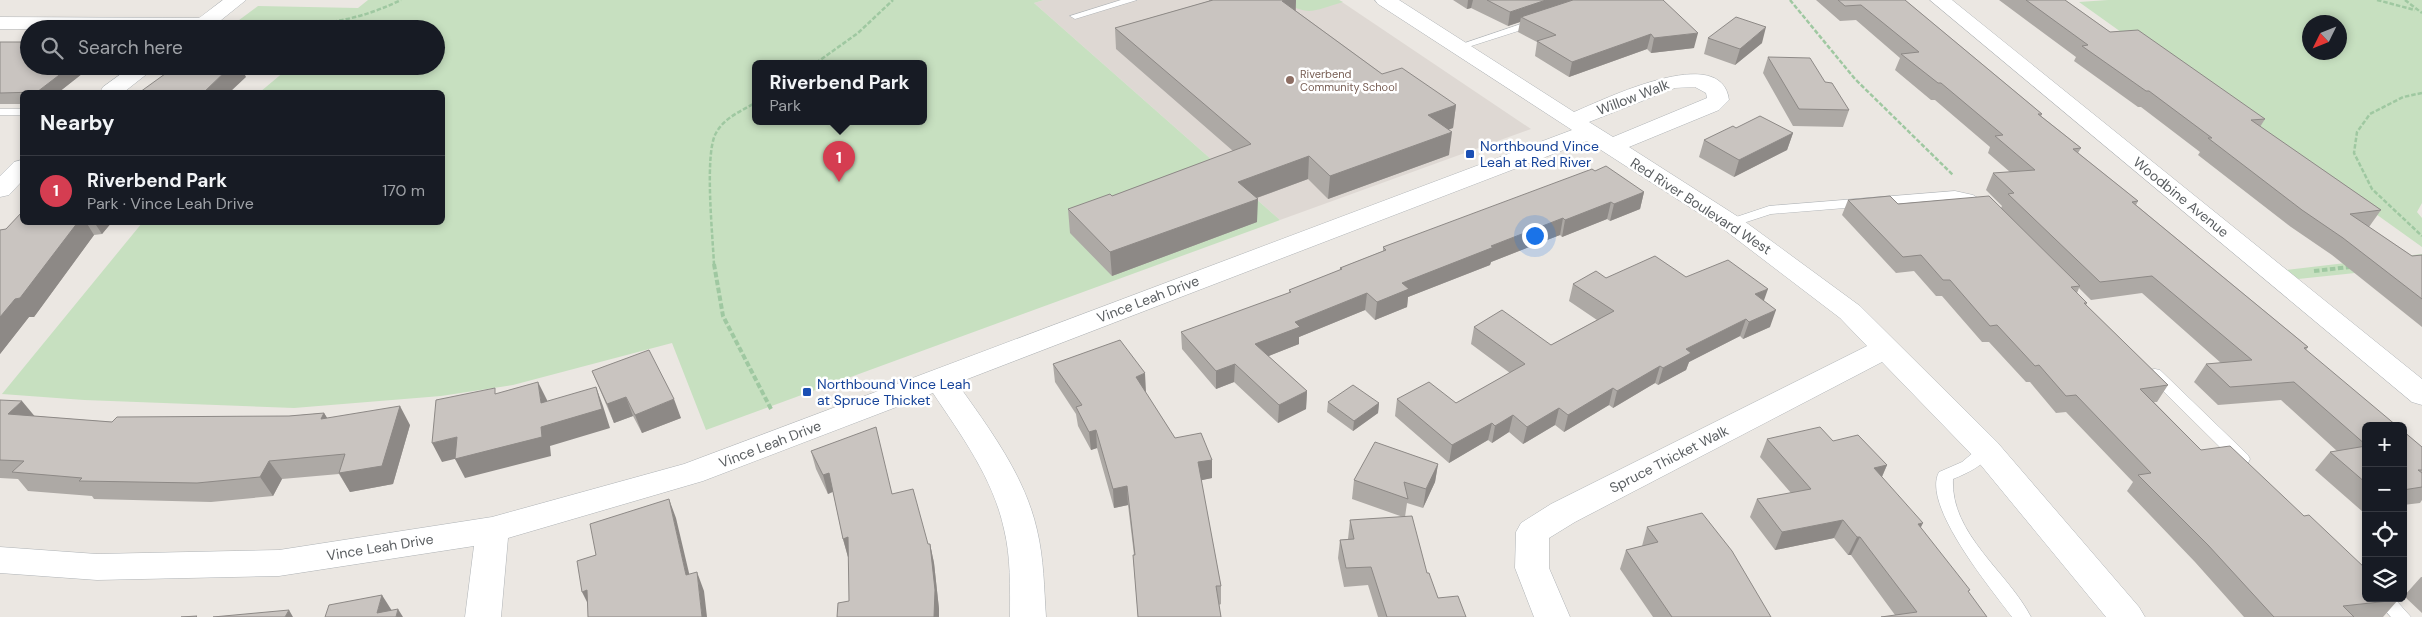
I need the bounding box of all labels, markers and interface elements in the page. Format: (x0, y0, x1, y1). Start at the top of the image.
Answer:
north arrow (2302, 15, 2347, 60)
search box (20, 20, 445, 75)
icon: search (38, 34, 66, 62)
text: Search here (78, 35, 183, 60)
popup (752, 60, 927, 125)
place label: Riverbend Community School (1300, 67, 1397, 94)
text: Riverbend Park (769, 70, 910, 95)
marker: Riverbend Community School (1284, 74, 1296, 86)
street label: Willow Walk (1594, 75, 1672, 119)
text: Park (769, 95, 801, 116)
text: Nearby (40, 109, 114, 137)
place label: Northbound Vince Leah at Red River (1480, 137, 1599, 171)
pin: 1 (823, 141, 855, 182)
marker: Northbound Vince Leah at Red River (1464, 148, 1476, 160)
street label: Woodbine Avenue (2130, 153, 2232, 241)
street label: Red River Boulevard West (1627, 154, 1775, 258)
text: Riverbend Park (87, 168, 227, 193)
text: 1 (53, 180, 59, 201)
text: 170 m (382, 180, 425, 201)
text: Park · Vince Leah Drive (87, 193, 254, 214)
your location (1522, 223, 1548, 249)
street label: Vince Leah Drive (1094, 271, 1202, 327)
place label: Northbound Vince Leah at Spruce Thicket (817, 375, 970, 409)
marker: Northbound Vince Leah at Spruce Thicket (801, 386, 813, 398)
street label: Vince Leah Drive (716, 416, 824, 472)
street label: Spruce Thicket Walk (1606, 421, 1732, 497)
map controls (2362, 422, 2407, 602)
button: + (2362, 422, 2407, 467)
button: − (2362, 467, 2407, 512)
button: locate (2362, 512, 2407, 557)
street label: Vince Leah Drive (325, 530, 435, 564)
button: layers (2362, 557, 2407, 602)

